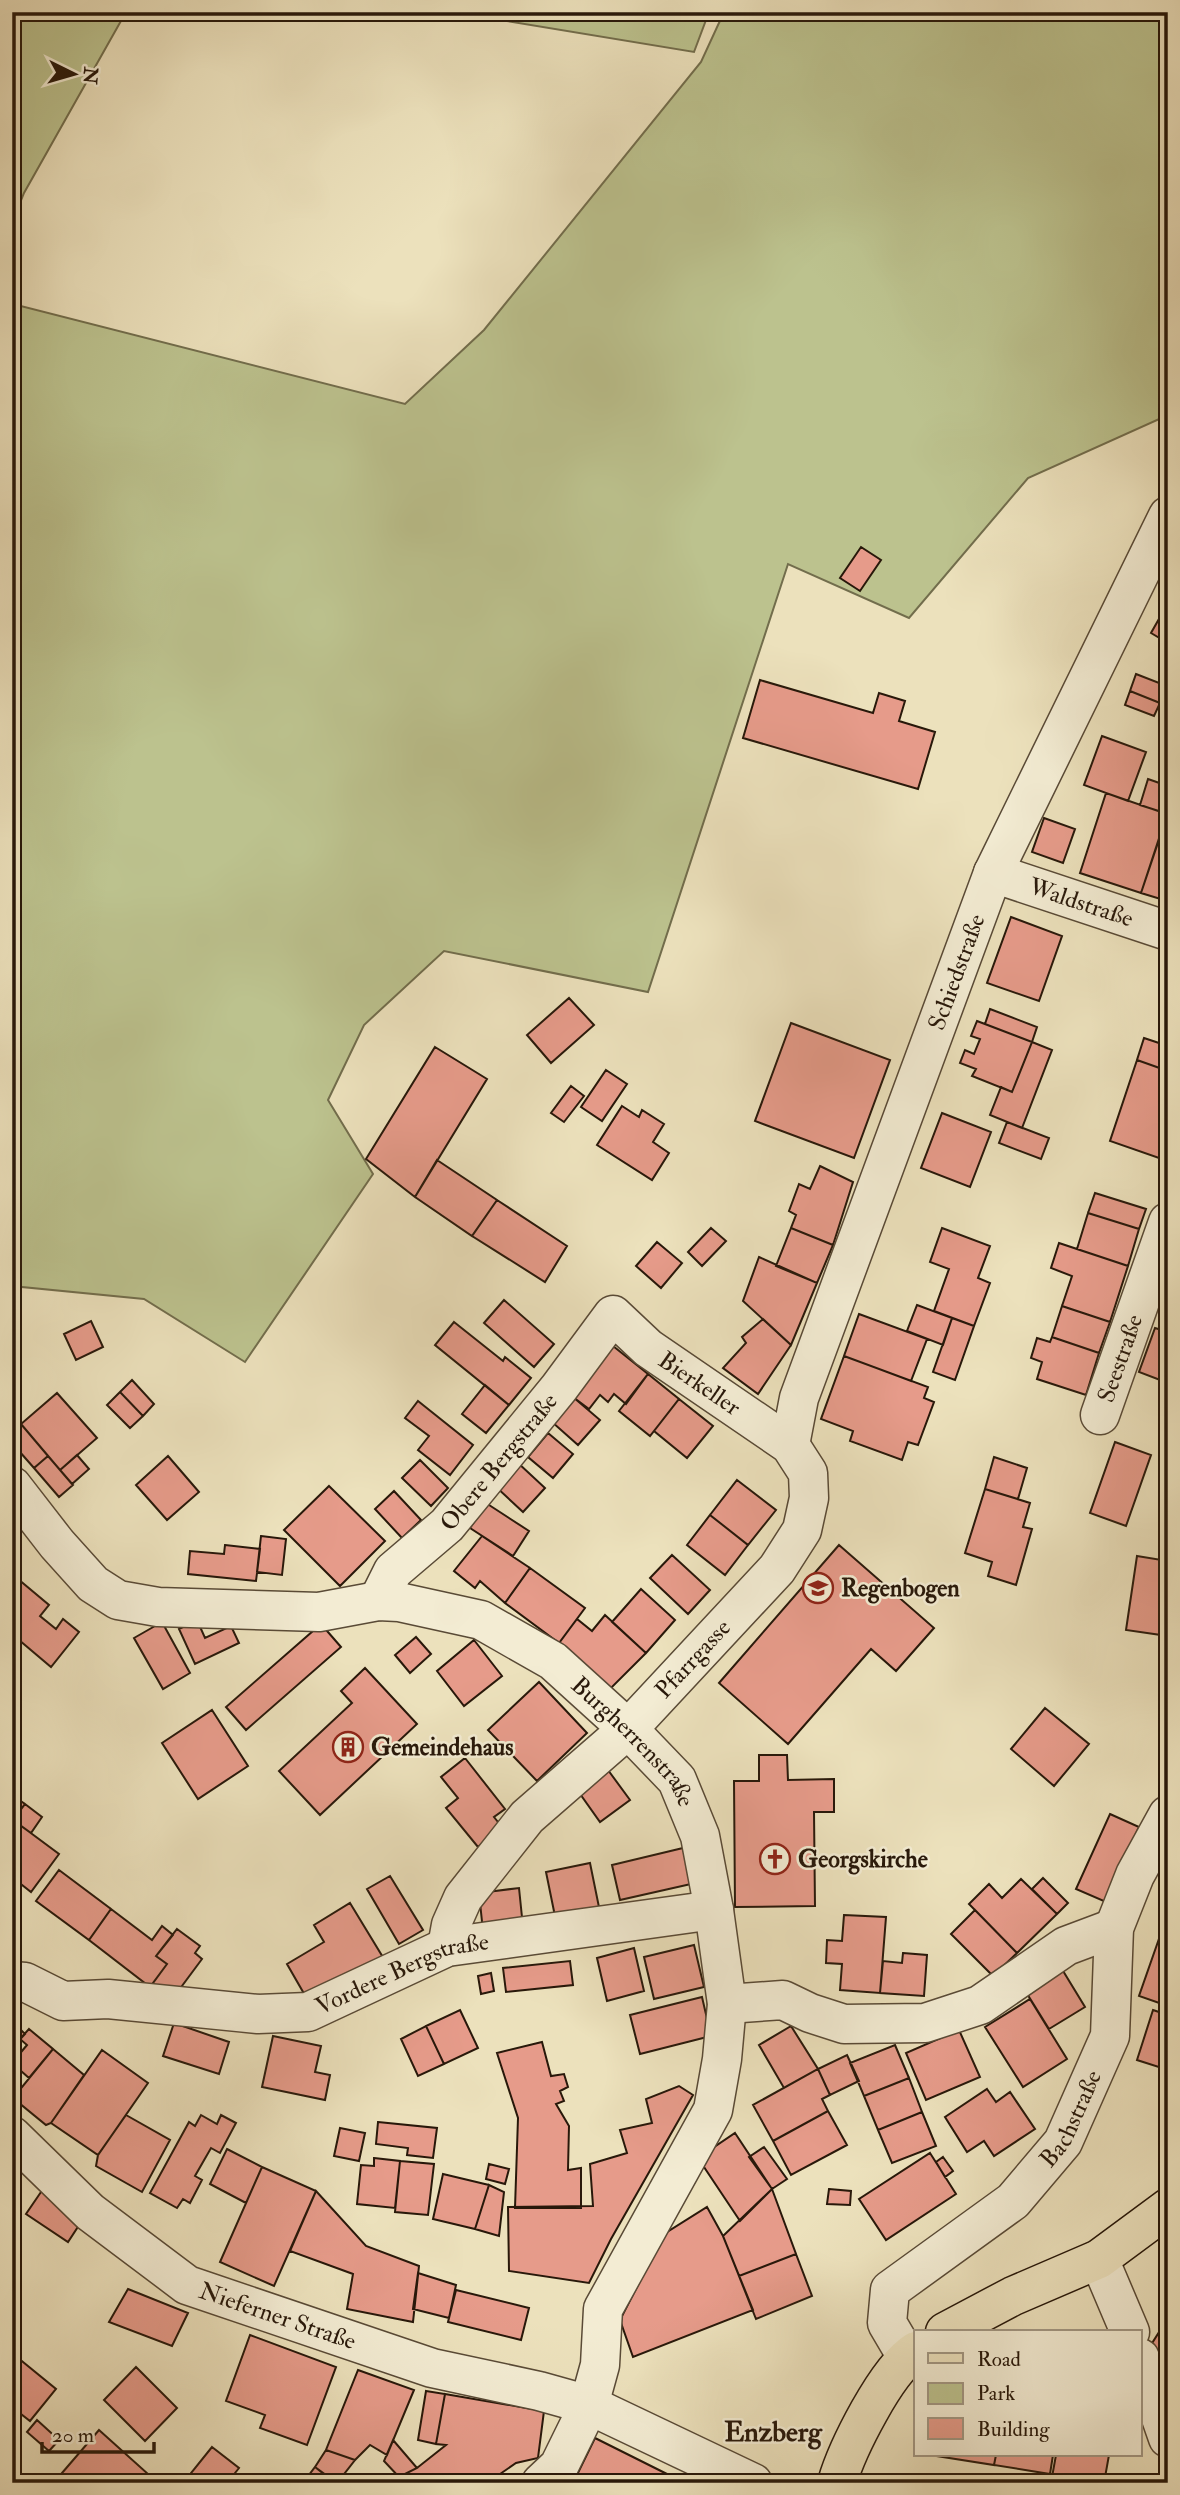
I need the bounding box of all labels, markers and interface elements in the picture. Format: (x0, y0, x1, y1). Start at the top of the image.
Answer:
north arrow (38, 38, 108, 108)
text: N (77, 65, 103, 86)
street label: Waldstraße (1024, 870, 1137, 934)
street label: Schiedstraße (921, 910, 992, 1034)
street label: Seestraße (1090, 1310, 1150, 1407)
street label: Bierkeller (653, 1344, 747, 1422)
street label: Obere Bergstraße (433, 1386, 564, 1537)
school or university icon: Regenbogen (801, 1571, 835, 1605)
place label: Regenbogen (841, 1573, 960, 1604)
street label: Pfarrgasse (648, 1613, 738, 1705)
street label: Burgherrenstraße (565, 1670, 702, 1811)
building icon: Gemeindehaus (331, 1730, 365, 1764)
place label: Gemeindehaus (371, 1732, 513, 1763)
church icon: Georgskirche (758, 1842, 792, 1876)
place label: Georgskirche (798, 1844, 928, 1875)
street label: Vordere Bergstraße (310, 1926, 491, 2022)
street label: Bachstraße (1033, 2065, 1108, 2174)
street label: Nieferner Straße (195, 2275, 360, 2357)
legend (914, 2330, 1142, 2456)
text: Road (977, 2346, 1022, 2373)
text: Park (977, 2380, 1015, 2407)
scale bar (42, 2411, 154, 2455)
district label: Enzberg (724, 2415, 823, 2450)
text: Building (977, 2416, 1050, 2443)
text: 20 m (52, 2422, 94, 2449)

